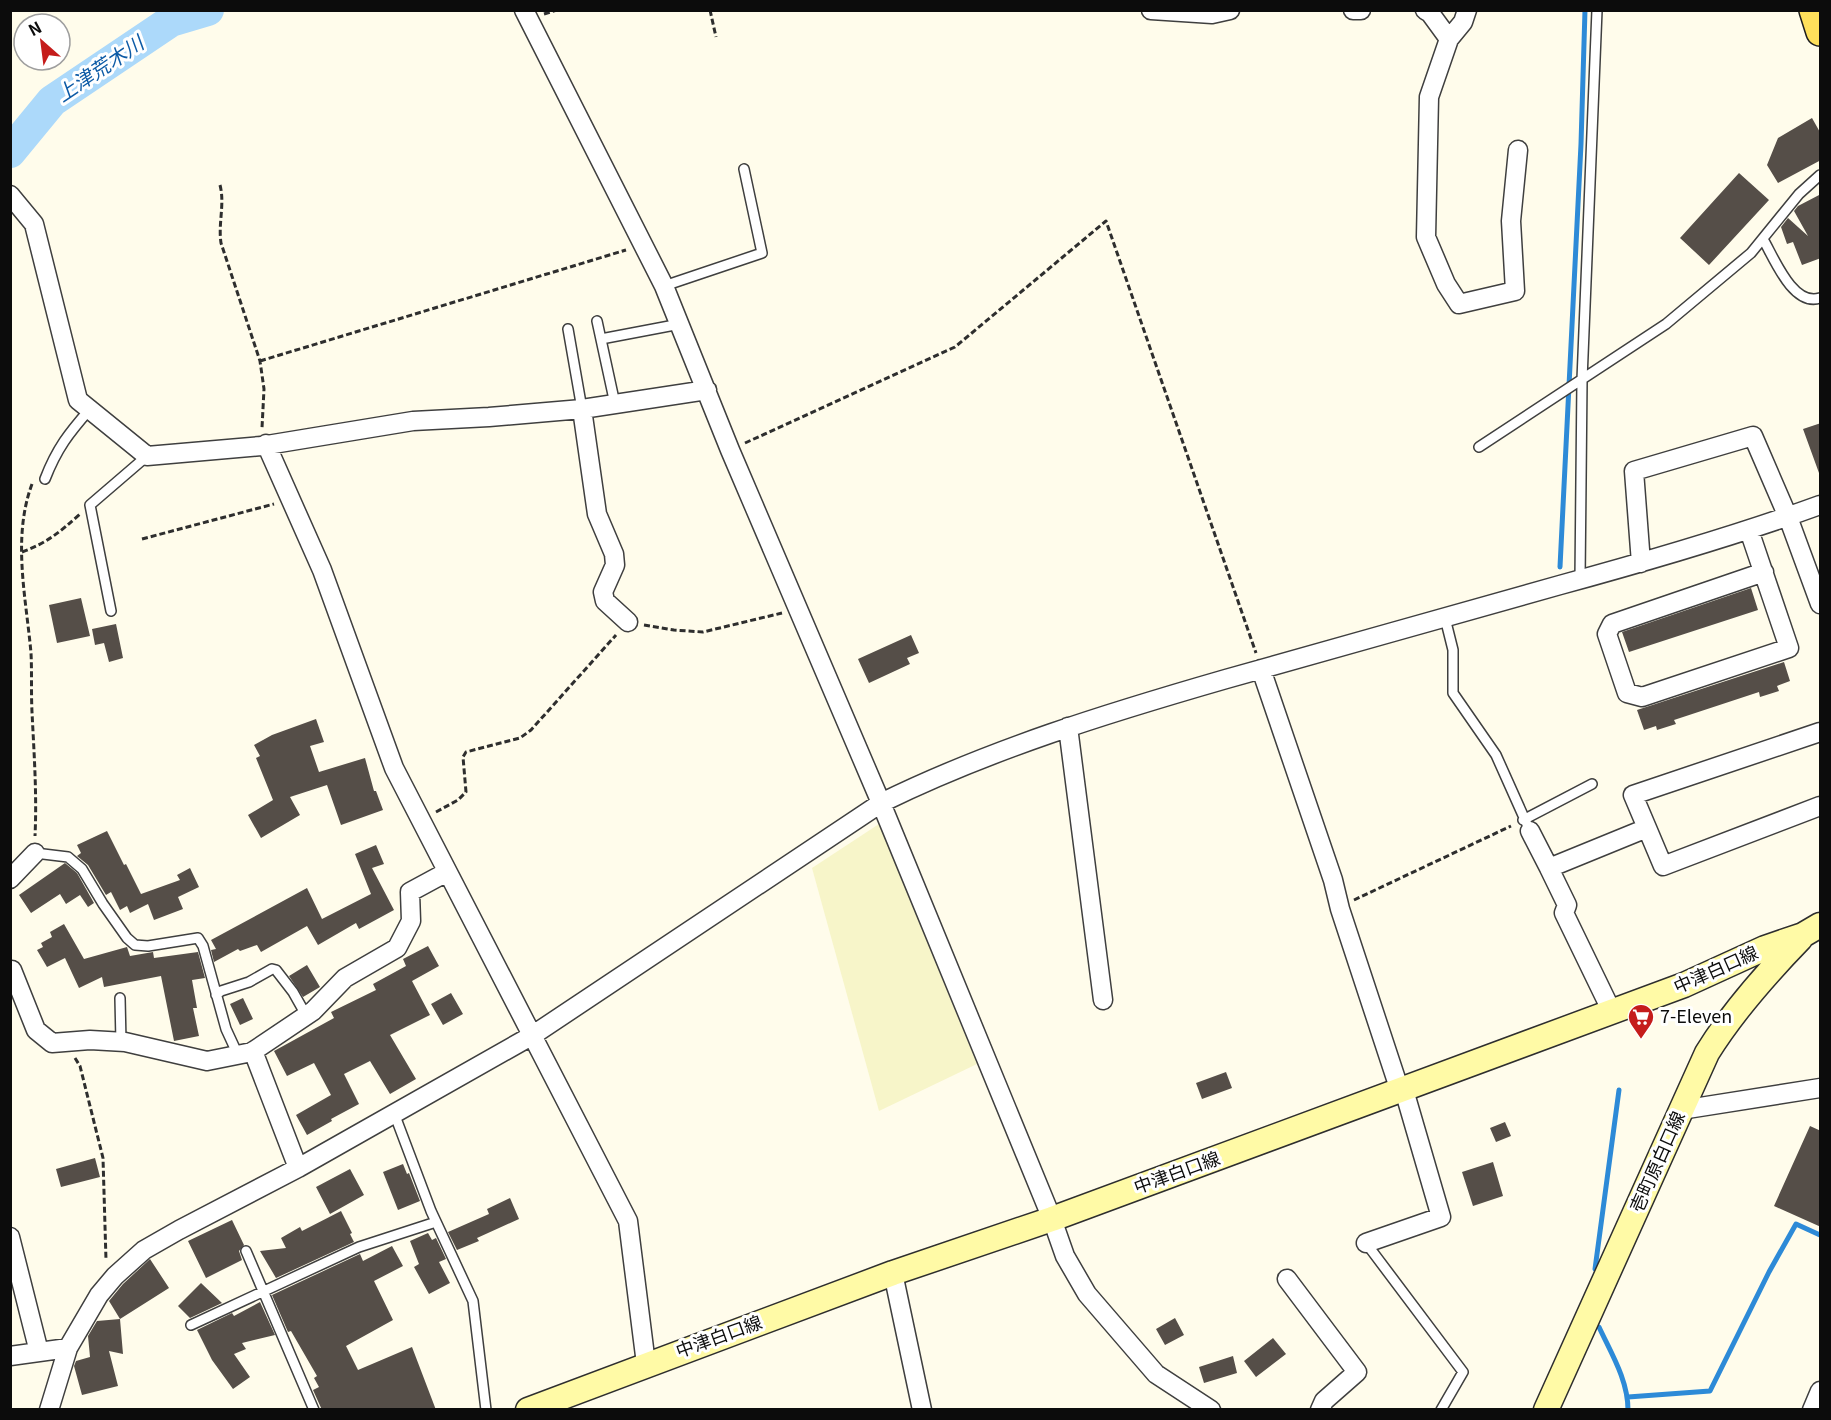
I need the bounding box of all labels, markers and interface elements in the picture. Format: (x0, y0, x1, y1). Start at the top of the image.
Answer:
north arrow (12, 12, 72, 72)
text: N (24, 14, 45, 41)
water label: 上津荒木川 (50, 27, 150, 108)
street label: 中津白口線 (1669, 938, 1762, 998)
supermarket icon: 7-Eleven (1626, 1002, 1656, 1040)
place label: 7-Eleven (1660, 1002, 1732, 1028)
street label: 壱町原白口線 (1622, 1107, 1690, 1216)
street label: 中津白口線 (1130, 1144, 1223, 1199)
street label: 中津白口線 (672, 1308, 765, 1363)

